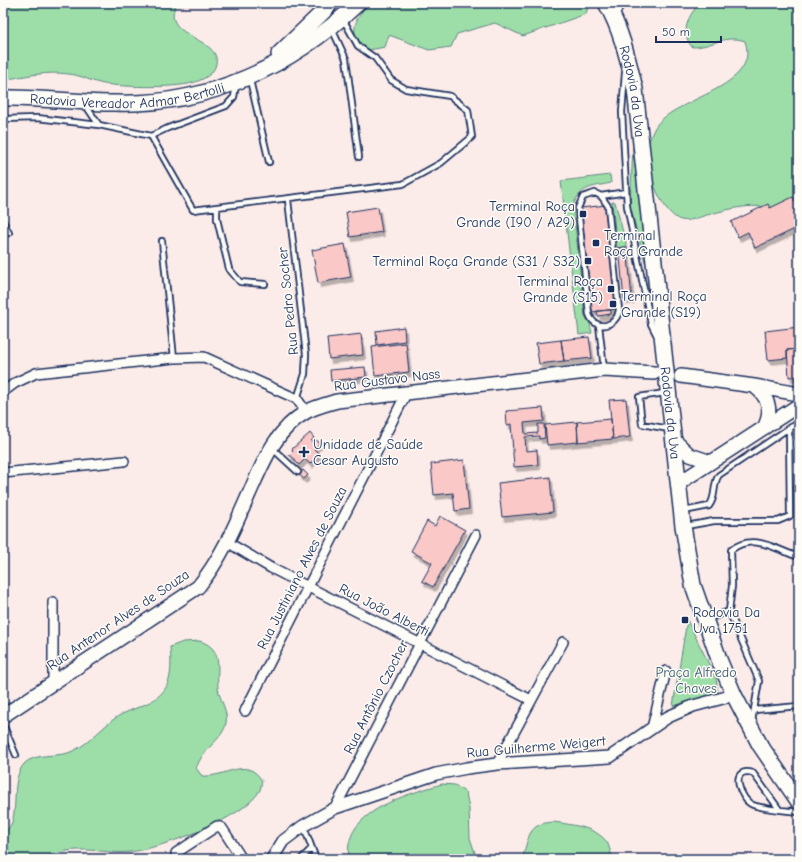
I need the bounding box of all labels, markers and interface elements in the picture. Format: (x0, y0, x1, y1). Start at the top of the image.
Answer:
scale bar (656, 18, 721, 44)
text: 50 m (662, 25, 690, 39)
street label: Rodovia da Uva (616, 43, 649, 138)
street label: Rodovia Vereador Admar Bertolli (30, 78, 227, 112)
place label: Terminal Roça Grande (I90 / A29) (456, 198, 575, 231)
marker: Terminal Roça Grande (I90 / A29) (578, 209, 588, 219)
place label: Terminal Roça Grande (604, 227, 683, 260)
marker: Terminal Roça Grande (591, 238, 601, 248)
street label: Rua Pedro Socher (274, 246, 302, 356)
place label: Terminal Roça Grande (S31 / S32) (373, 253, 580, 270)
marker: Terminal Roça Grande (S31 / S32) (583, 256, 593, 266)
place label: Terminal Roça Grande (S15) (517, 273, 603, 306)
marker: Terminal Roça Grande (S15) (606, 284, 616, 294)
place label: Terminal Roça Grande (S19) (621, 288, 707, 321)
marker: Terminal Roça Grande (S19) (608, 299, 618, 309)
street label: Rua Gustavo Nass (333, 365, 441, 395)
street label: Rodovia da Uva (657, 366, 684, 460)
place label: Unidade de Saúde Cesar Augusto (313, 436, 423, 469)
marker: Unidade de Saúde Cesar Augusto (298, 446, 310, 458)
street label: Rua Justiniano Alves de Souza (253, 484, 351, 652)
street label: Rua Antenor Alves de Souza (44, 566, 192, 674)
street label: Rua João Alberti (336, 580, 432, 640)
place label: Rodovia Da Uva, 1751 (693, 604, 760, 637)
marker: Rodovia Da Uva, 1751 (680, 615, 690, 625)
street label: Rua Antônio Czocher (340, 637, 412, 757)
park label: Praça Alfredo Chaves (655, 664, 737, 697)
street label: Rua Guilherme Weigert (466, 732, 607, 762)

